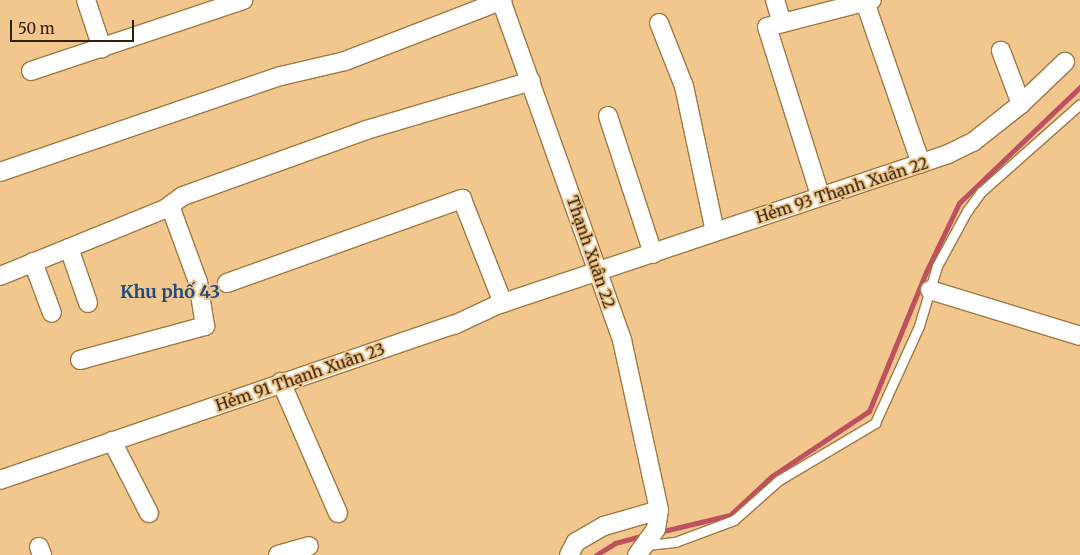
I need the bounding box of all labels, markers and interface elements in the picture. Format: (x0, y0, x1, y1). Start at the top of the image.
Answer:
scale bar (12, 10, 136, 42)
text: 50 m (18, 19, 55, 38)
street label: Hẻm 93 Thạnh Xuân 22 (753, 153, 931, 227)
street label: Thạnh Xuân 22 (563, 193, 619, 311)
district label: Khu phố 43 (120, 281, 220, 303)
street label: Hẻm 91 Thạnh Xuân 23 (213, 339, 387, 415)

